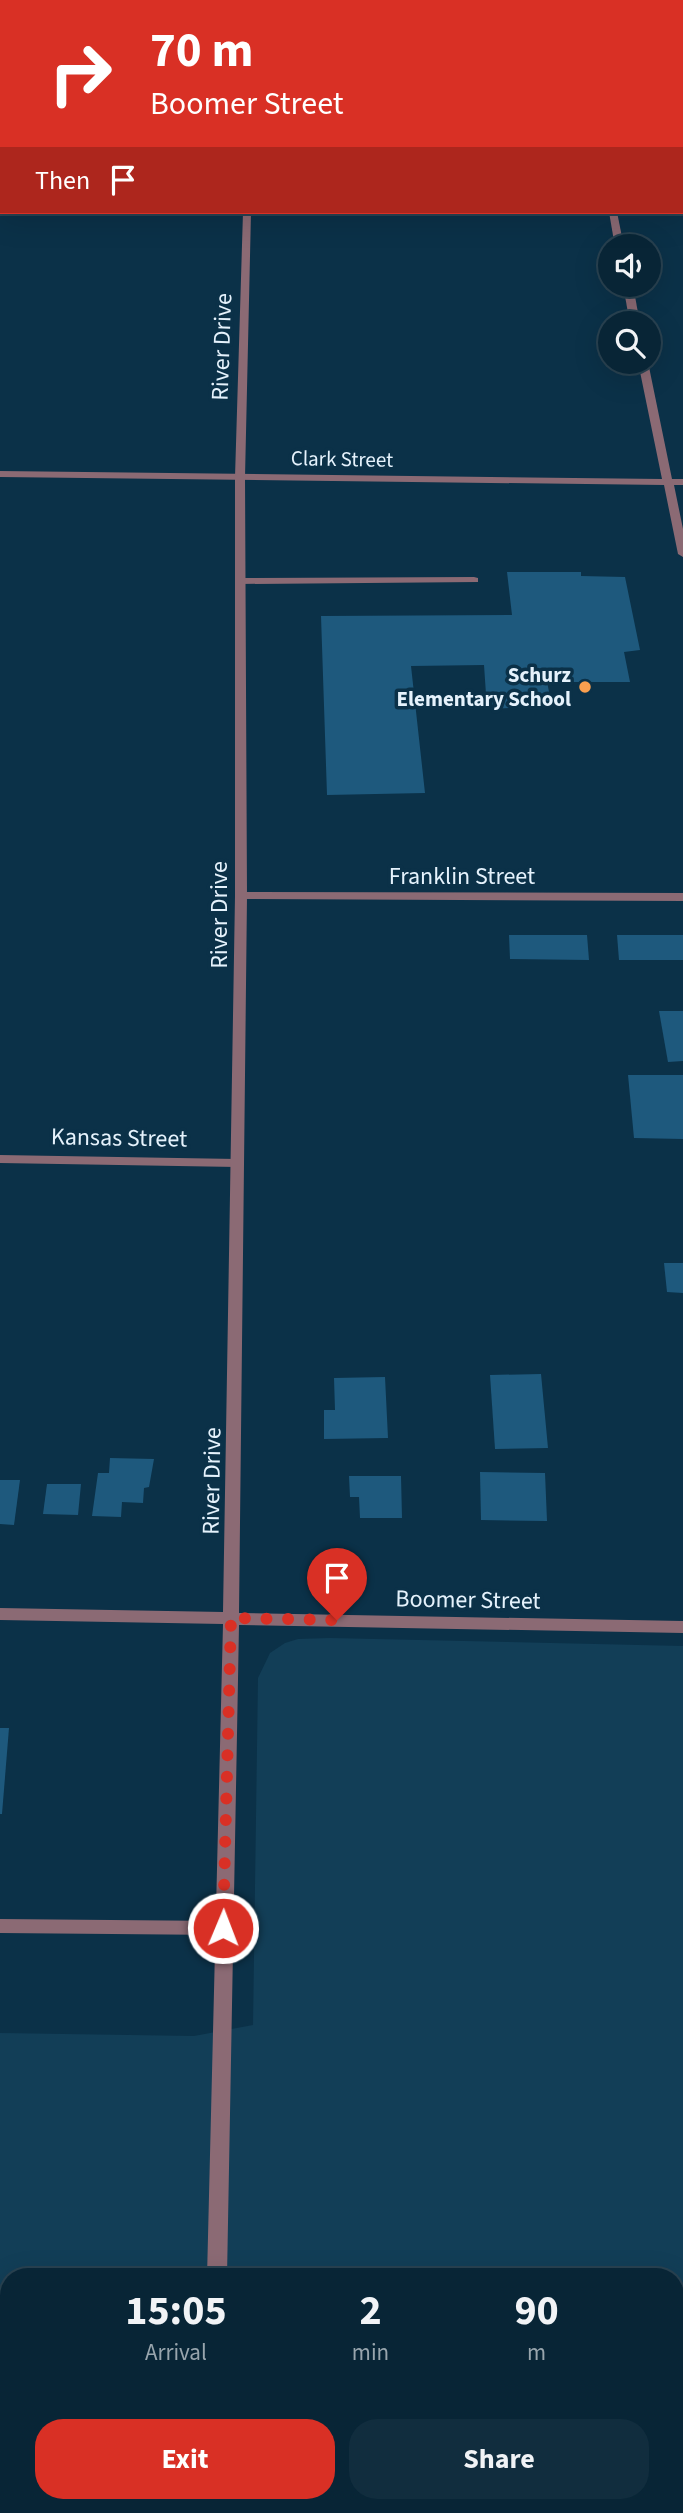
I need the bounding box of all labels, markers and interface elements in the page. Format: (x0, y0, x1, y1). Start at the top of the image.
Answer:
text: 70 m (150, 16, 254, 86)
icon: right (35, 28, 126, 119)
text: Boomer Street (150, 81, 344, 127)
icon: arrive (104, 161, 142, 199)
text: Then (35, 162, 90, 199)
map controls (598, 234, 661, 374)
button: sound (598, 234, 661, 297)
street label: River Drive (203, 293, 241, 401)
button: search (598, 311, 661, 374)
street label: Clark Street (291, 443, 393, 475)
place label: Schurz Elementary School (397, 660, 571, 714)
marker: Schurz Elementary School (577, 679, 593, 695)
street label: Franklin Street (389, 859, 535, 894)
street label: River Drive (202, 861, 237, 969)
street label: Kansas Street (51, 1119, 187, 1157)
street label: River Drive (194, 1427, 230, 1535)
pin (307, 1548, 367, 1620)
icon: arrive (318, 1559, 356, 1597)
street label: Boomer Street (395, 1581, 541, 1619)
position arrow (186, 1891, 260, 1965)
text: 15:05 (125, 2281, 227, 2341)
text: 2 (359, 2281, 382, 2341)
text: 90 (514, 2281, 559, 2341)
text: Arrival (145, 2336, 207, 2369)
text: min (352, 2336, 389, 2369)
text: m (527, 2336, 546, 2369)
button: Exit (35, 2419, 335, 2499)
button: Share (349, 2419, 649, 2499)

